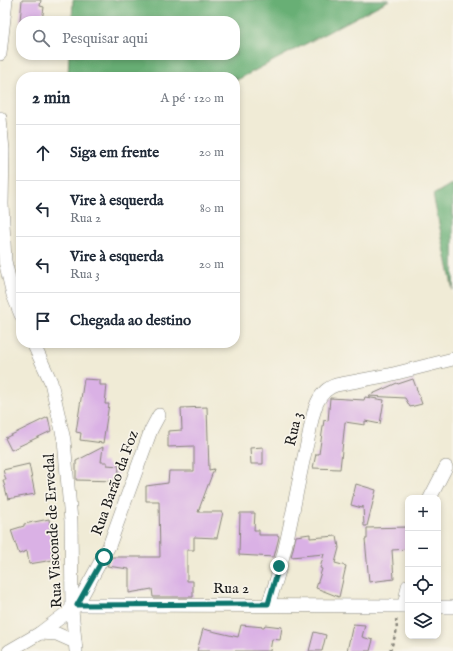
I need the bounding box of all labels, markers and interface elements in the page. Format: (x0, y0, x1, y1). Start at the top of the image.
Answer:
search box (16, 16, 240, 60)
icon: search (30, 27, 52, 49)
text: Pesquisar aqui (62, 29, 148, 48)
text: 2 min (32, 88, 70, 109)
text: A pé · 120 m (161, 90, 224, 107)
icon: ahead (32, 142, 54, 164)
text: Siga em frente (70, 143, 159, 162)
text: 20 m (199, 144, 224, 161)
text: Vire à esquerda (70, 191, 163, 210)
icon: left (32, 198, 54, 220)
text: 80 m (200, 200, 224, 217)
text: Rua 2 (70, 210, 101, 227)
text: Vire à esquerda (70, 247, 163, 266)
icon: left (32, 254, 54, 276)
text: 20 m (199, 256, 224, 273)
text: Rua 3 (70, 266, 100, 283)
icon: arrive (32, 310, 54, 332)
text: Chegada ao destino (70, 311, 191, 330)
street label: Rua 3 (281, 410, 307, 448)
street label: Rua Barão da Foz (87, 428, 143, 538)
street label: Rua Visconde de Ervedal (39, 452, 67, 609)
map controls (405, 495, 441, 639)
button: + (405, 495, 441, 531)
button: − (405, 531, 441, 567)
route start (95, 548, 113, 566)
route end (270, 557, 288, 575)
button: locate (405, 567, 441, 603)
street label: Rua 2 (213, 579, 249, 598)
button: layers (405, 603, 441, 639)

